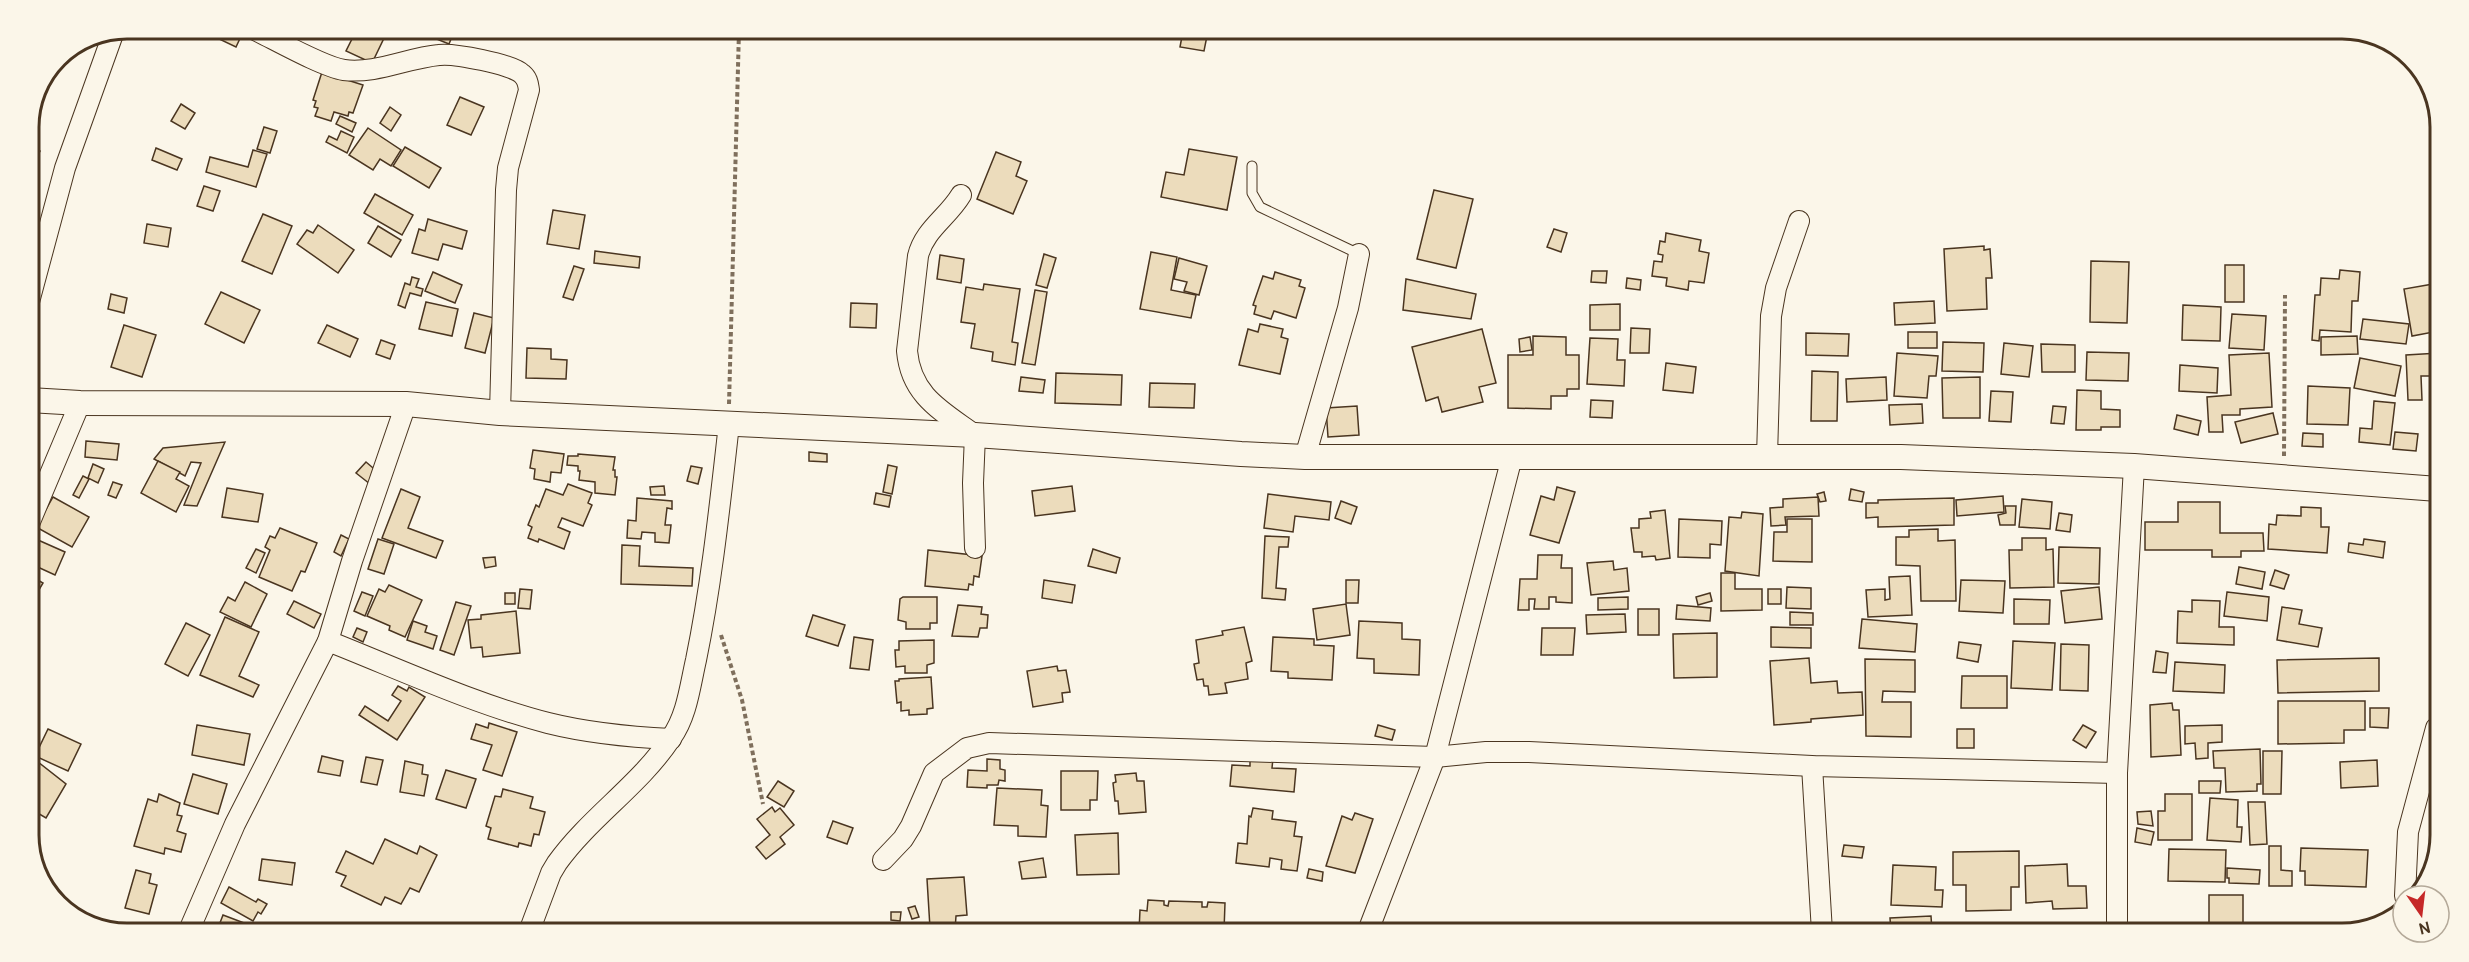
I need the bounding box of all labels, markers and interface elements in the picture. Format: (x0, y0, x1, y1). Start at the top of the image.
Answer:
north arrow (2391, 884, 2451, 944)
text: N (2417, 917, 2432, 939)

